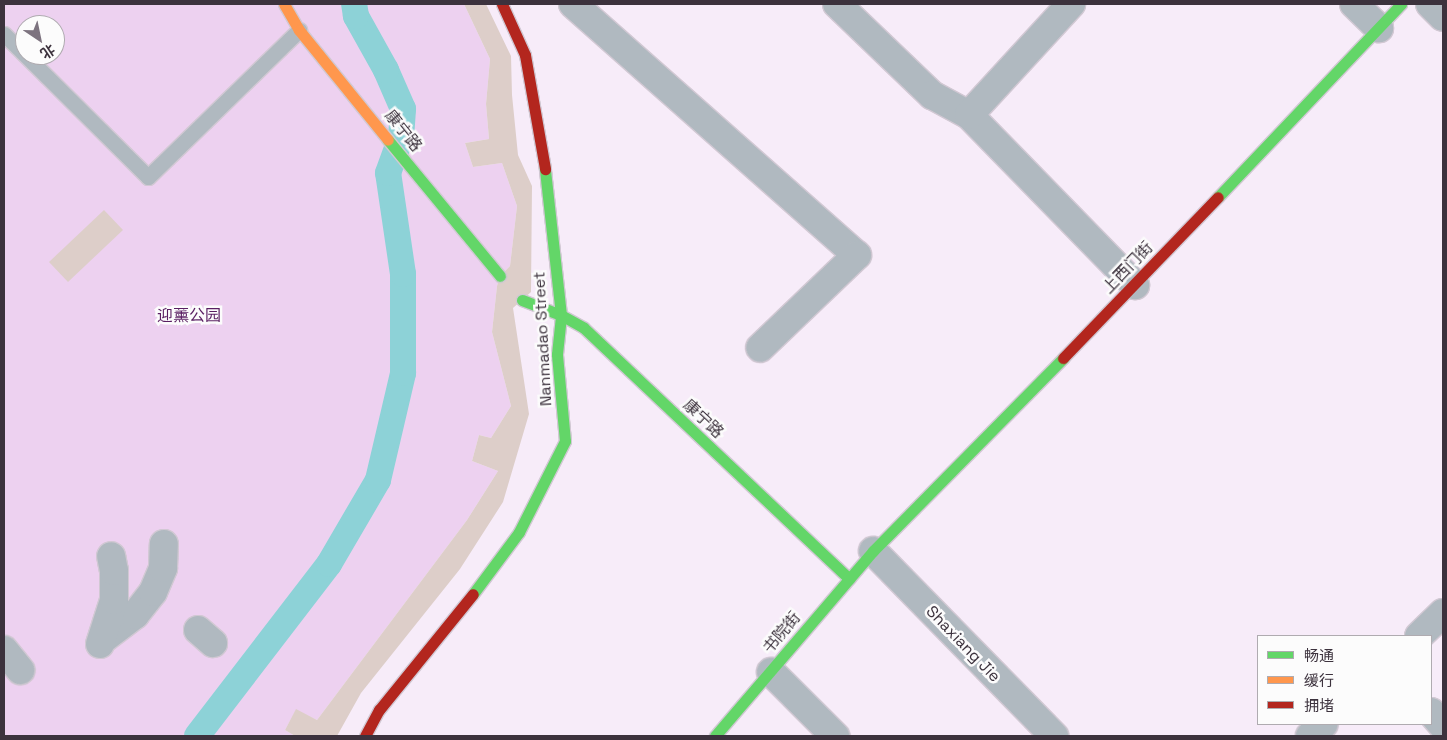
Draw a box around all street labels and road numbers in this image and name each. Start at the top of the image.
street label: 康宁路 [380,106,426,156]
street label: 上西门街 [1099,238,1157,298]
street label: Nanmadao Street [530,271,556,407]
street label: 康宁路 [679,396,727,442]
street label: Shaxiang Jie [922,602,1004,686]
street label: 书院街 [759,608,805,658]

